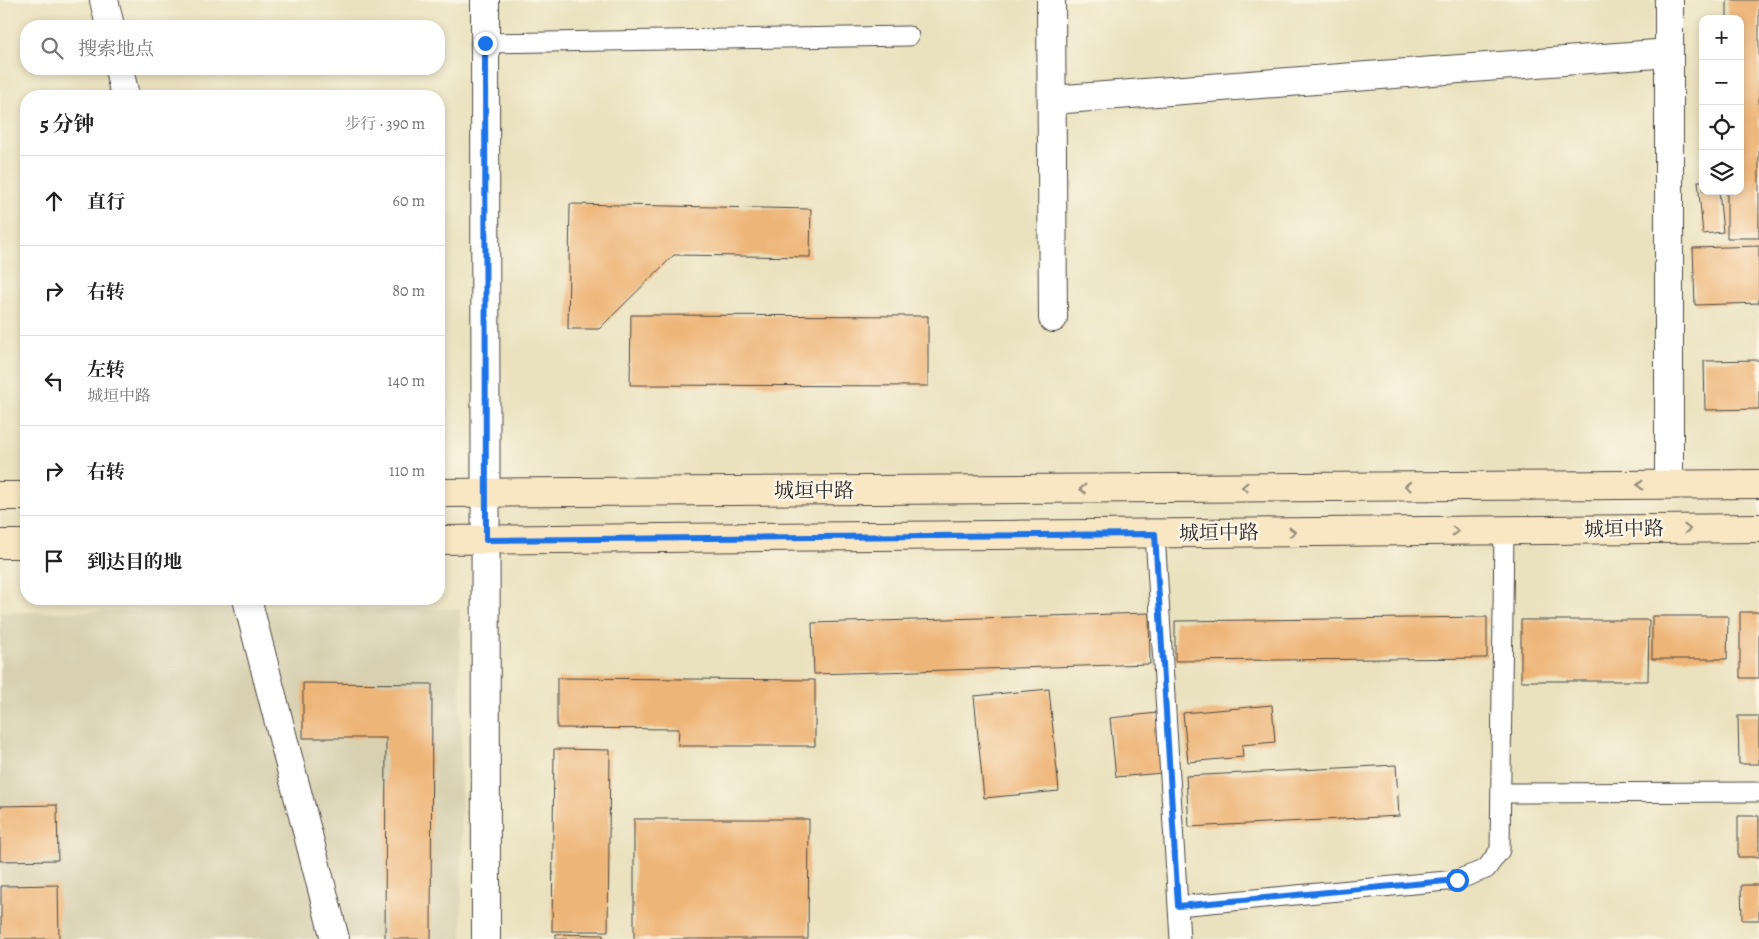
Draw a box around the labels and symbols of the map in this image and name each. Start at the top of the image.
route end [474,32,497,55]
street label: 城垣中路 [774,477,854,504]
one-way arrow [1636,480,1644,490]
one-way arrow [1404,481,1412,491]
one-way arrow [1241,482,1249,492]
one-way arrow [1079,484,1086,494]
street label: 城垣中路 [1584,515,1664,543]
street label: 城垣中路 [1179,519,1259,547]
one-way arrow [1684,523,1692,534]
one-way arrow [1452,526,1459,536]
one-way arrow [1289,527,1297,537]
route start [1446,869,1469,892]

